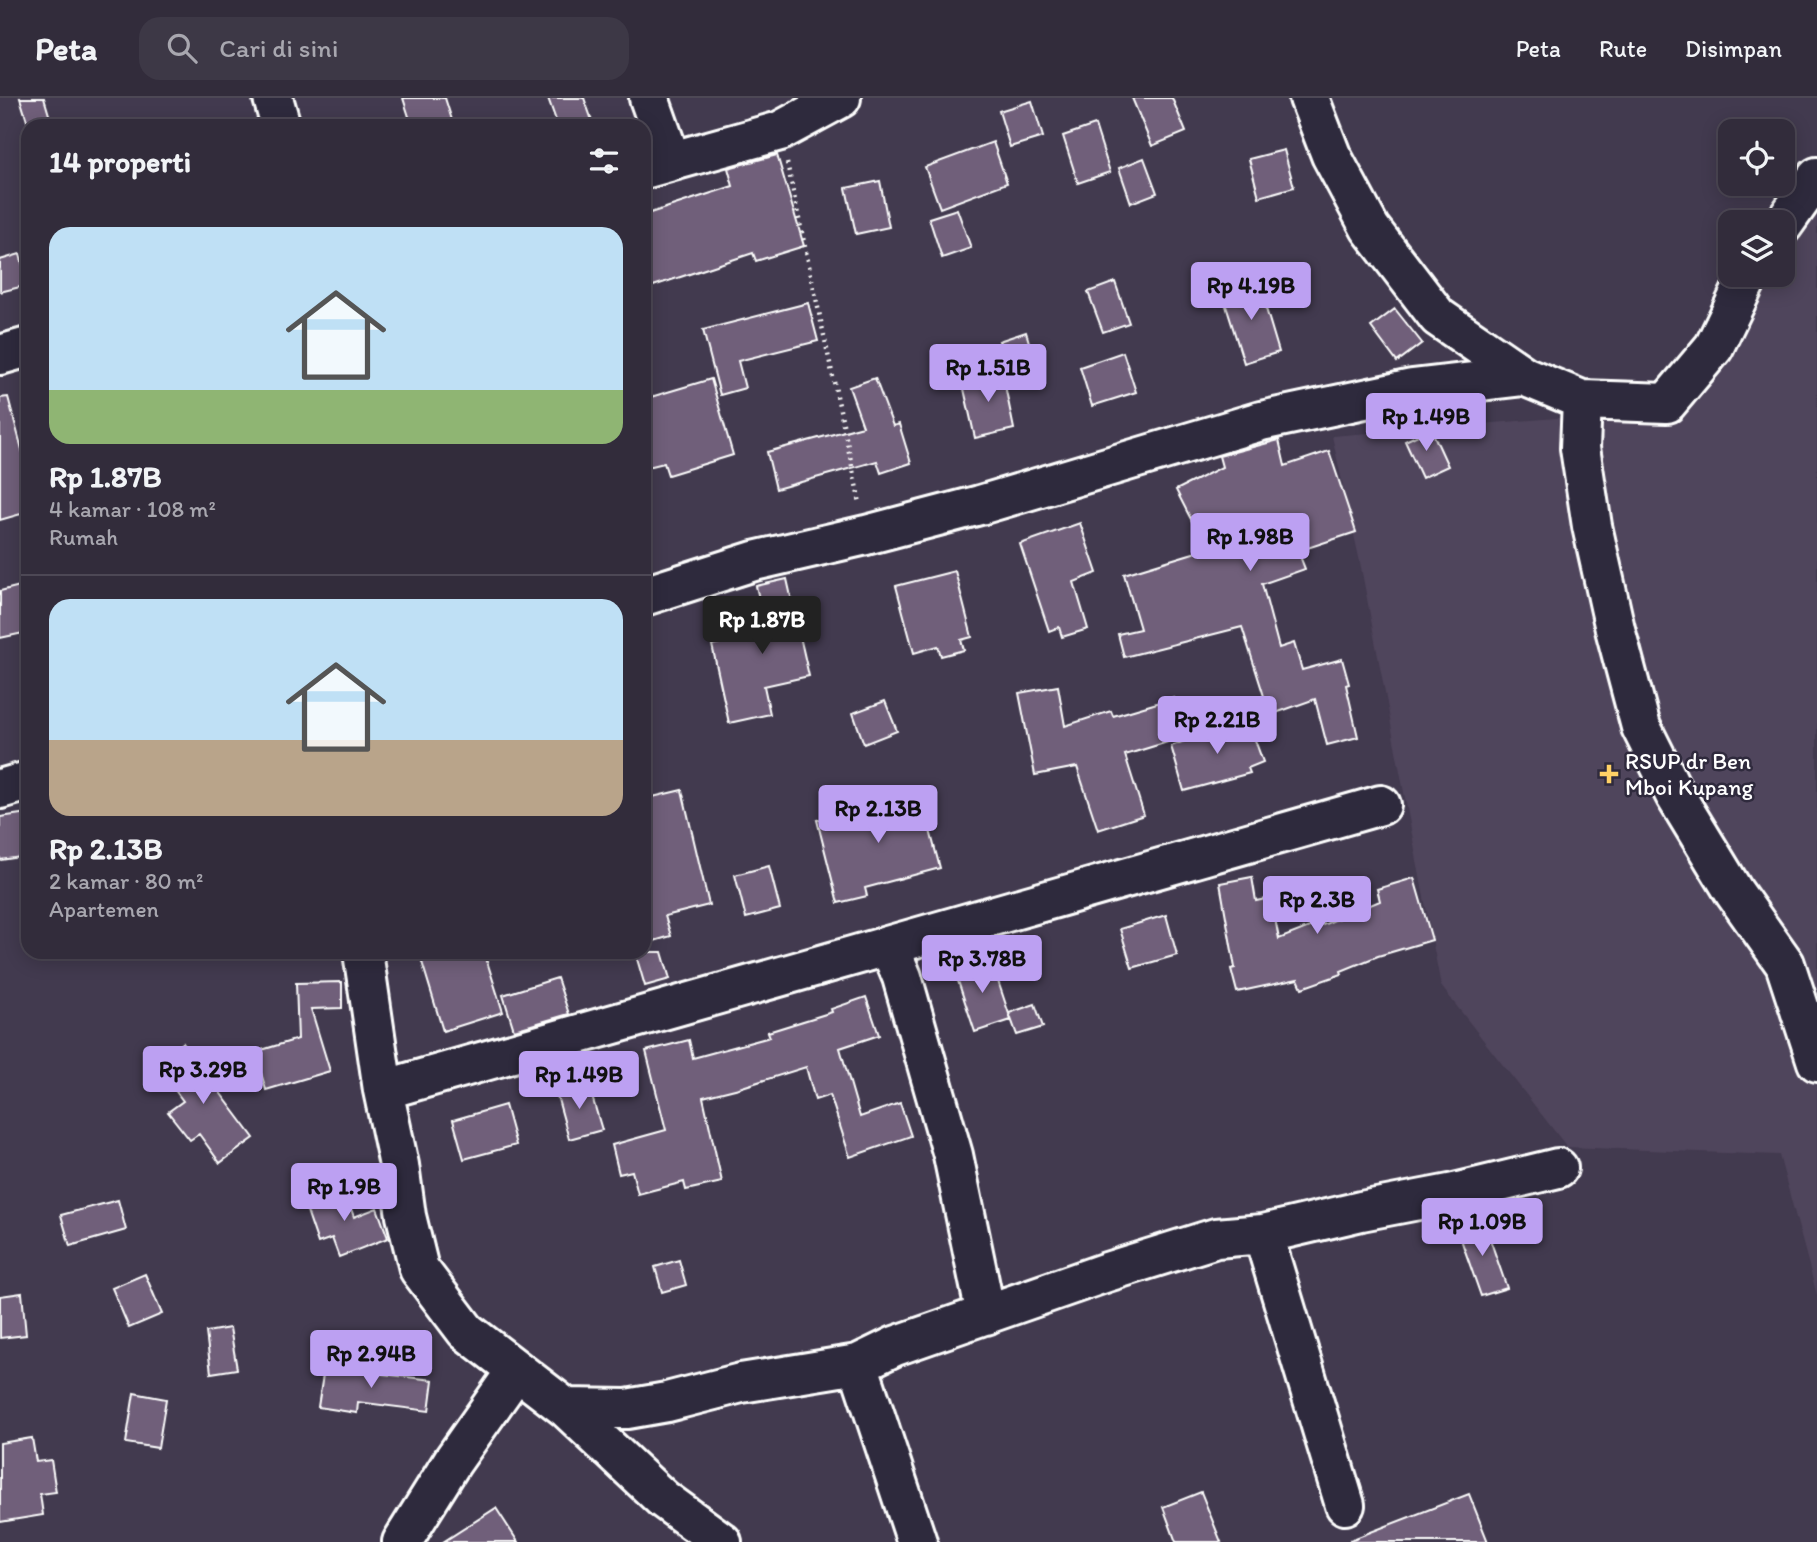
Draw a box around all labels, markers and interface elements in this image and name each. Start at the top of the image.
search box [139,17,629,80]
text: Peta [35,29,97,68]
icon: search [163,29,201,67]
text: Cari di sini [219,32,338,64]
text: Peta [1516,34,1561,63]
text: Rute [1599,34,1647,63]
text: Disimpan [1685,34,1782,63]
map controls [1718,119,1795,287]
button: locate [1718,119,1795,196]
icon: filters [585,142,623,180]
text: 14 properti [49,143,191,180]
button: layers [1718,210,1795,287]
pin: Rp 4.19B [1179,262,1323,322]
text: Rp 4.19B [1207,271,1295,299]
icon: home [273,272,399,398]
pin: Rp 1.51B [916,344,1060,404]
text: Rp 1.51B [945,353,1031,381]
pin: Rp 1.49B [1354,394,1498,453]
text: Rp 1.49B [1382,402,1470,430]
text: Rp 1.87B [49,458,162,495]
text: 4 kamar · 108 m² [49,495,216,523]
pin: Rp 1.98B [1178,514,1322,573]
text: Rp 1.98B [1206,522,1294,550]
text: Rumah [49,523,118,551]
pin: Rp 1.87B [690,596,834,656]
text: Rp 1.87B [719,605,805,633]
icon: home [273,644,399,770]
pin: Rp 2.21B [1145,696,1289,756]
text: Rp 2.21B [1174,705,1260,733]
place label: RSUP dr Ben Mboi Kupang [1625,747,1753,801]
marker: RSUP dr Ben Mboi Kupang [1599,764,1619,784]
pin: Rp 2.13B [806,786,950,845]
text: Rp 2.13B [834,794,922,822]
text: Rp 2.13B [49,830,163,867]
text: 2 kamar · 80 m² [49,867,203,895]
pin: Rp 2.3B [1252,876,1382,936]
text: Rp 2.3B [1279,885,1355,913]
text: Apartemen [49,895,159,923]
pin: Rp 3.78B [910,936,1054,995]
text: Rp 3.78B [938,944,1026,972]
pin: Rp 3.29B [131,1046,275,1106]
pin: Rp 1.49B [507,1052,651,1111]
text: Rp 3.29B [159,1055,247,1083]
text: Rp 1.49B [535,1060,623,1088]
pin: Rp 1.9B [279,1164,409,1223]
text: Rp 1.9B [307,1172,381,1200]
pin: Rp 1.09B [1410,1198,1554,1258]
text: Rp 1.09B [1438,1207,1526,1235]
pin: Rp 2.94B [299,1330,443,1390]
text: Rp 2.94B [326,1339,416,1367]

